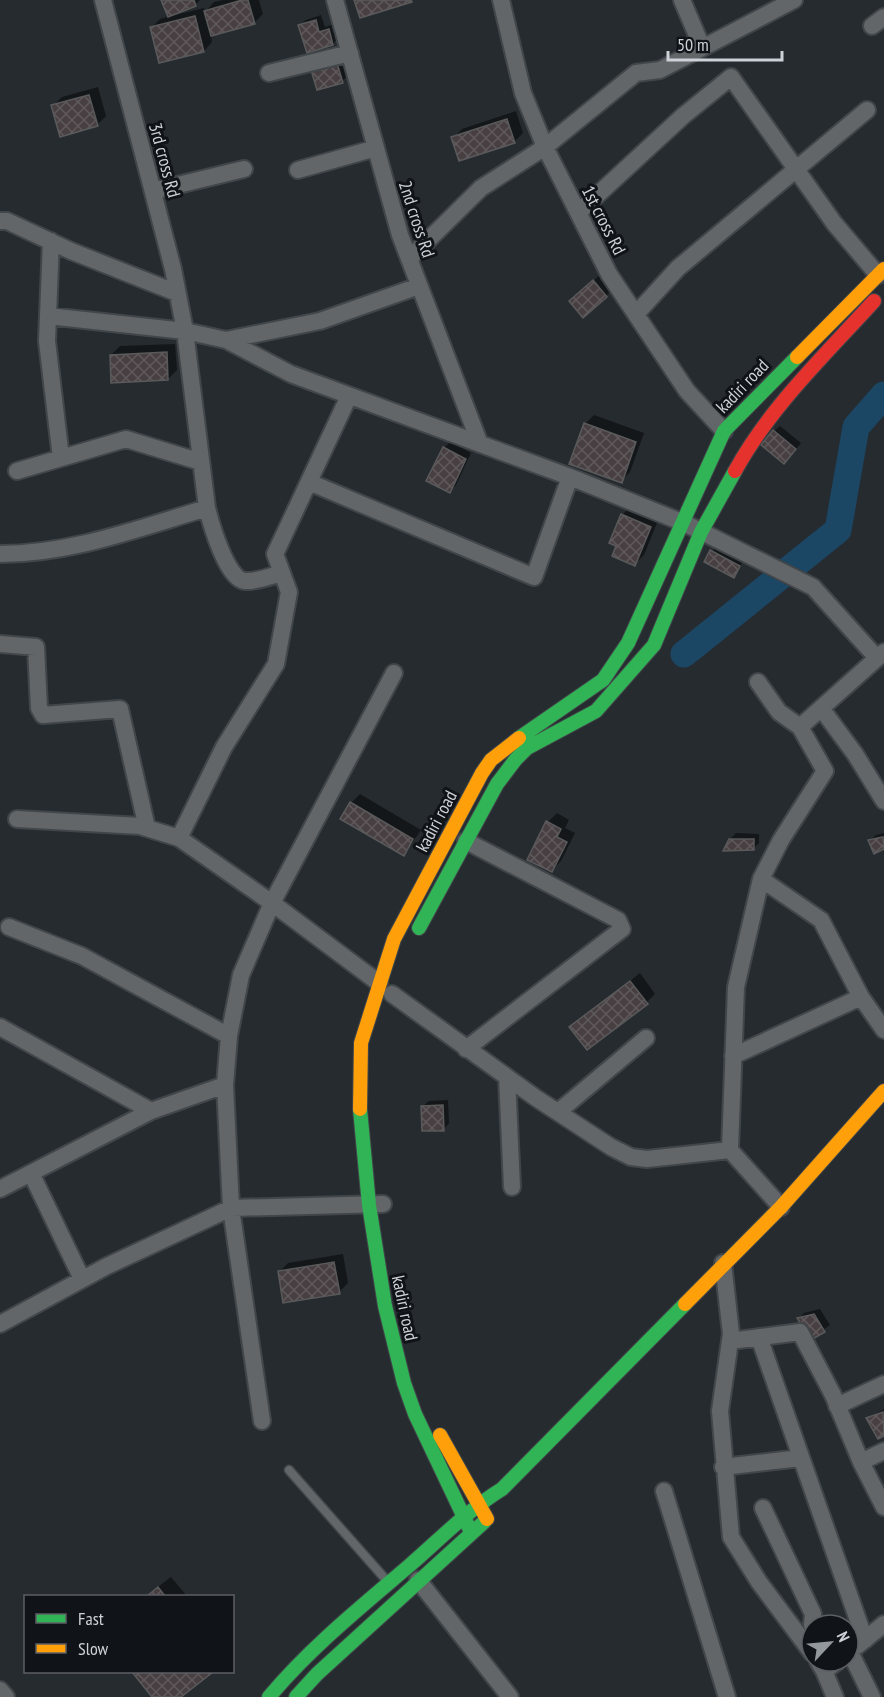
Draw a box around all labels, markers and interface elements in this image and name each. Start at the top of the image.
scale bar [668,24,782,62]
text: 50 m [677,33,709,56]
street label: 3rd cross Rd [144,120,186,200]
street label: 2nd cross Rd [394,178,440,260]
street label: 1st cross Rd [577,182,631,258]
street label: kadiri road [711,354,773,418]
street label: kadiri road [410,786,462,856]
street label: kadiri road [387,1273,423,1343]
legend [24,1595,234,1673]
text: Fast [78,1607,104,1630]
north arrow [800,1613,860,1673]
text: N [833,1628,854,1645]
text: Slow [78,1637,109,1660]

